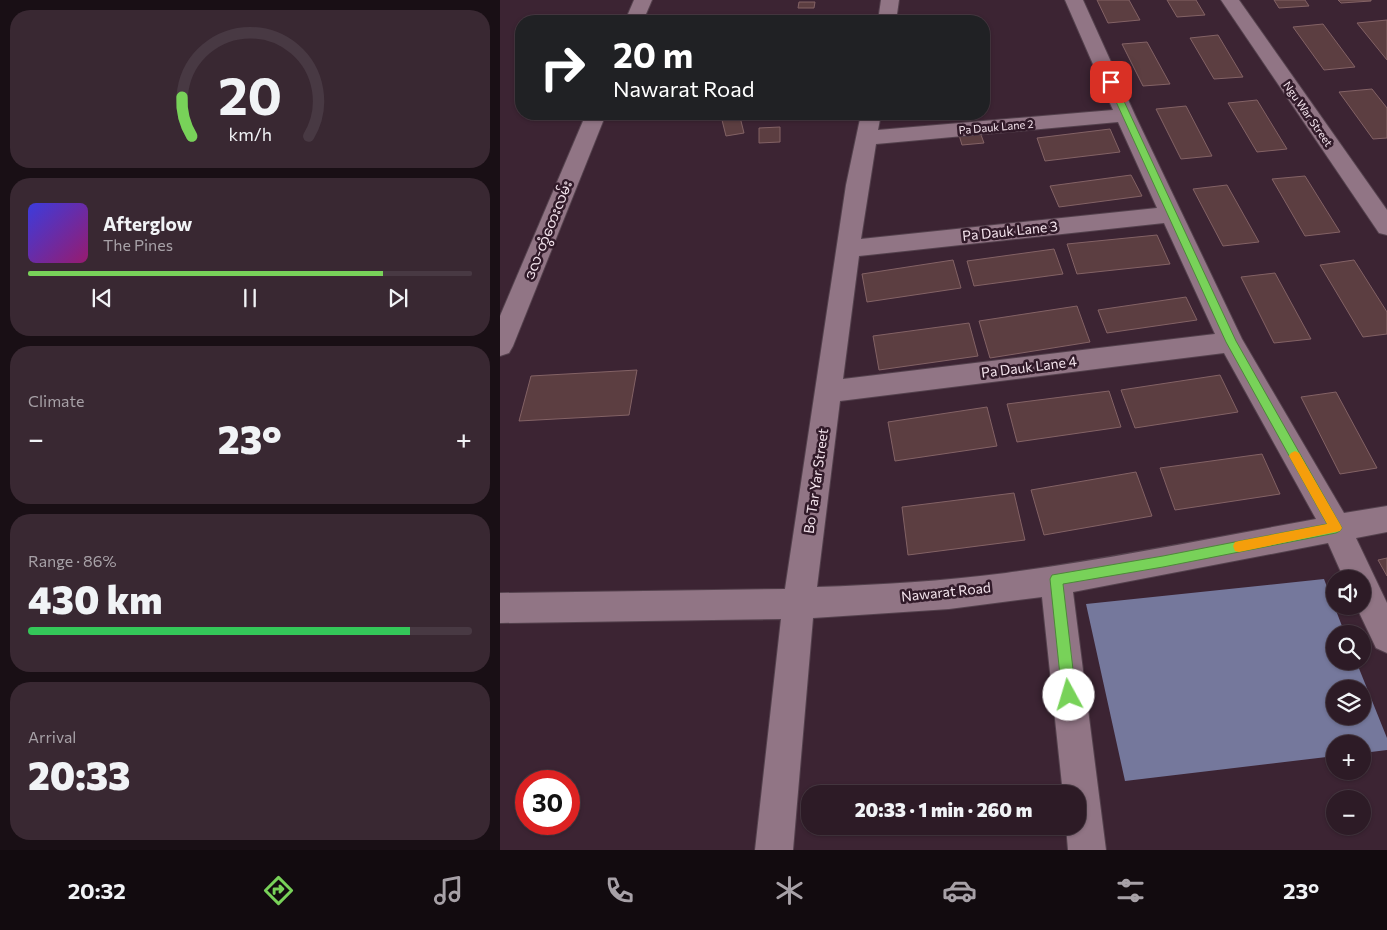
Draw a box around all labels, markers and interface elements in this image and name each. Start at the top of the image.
text: 20 m [613,32,693,75]
icon: right [530,35,595,100]
pin [1090,61,1132,103]
text: 20 [218,62,282,126]
icon: arrive [1097,68,1125,96]
text: Nawarat Road [613,75,754,102]
street label: Ngu War Street [1281,79,1336,149]
street label: Pa Dauk Lane 2 [958,117,1034,136]
text: km/h [228,123,272,145]
street label: ဒလ-တွံတေးလမ်း [519,177,578,283]
text: Afterglow [103,212,192,235]
street label: Pa Dauk Lane 3 [961,217,1059,244]
text: The Pines [103,235,173,254]
icon: previous [88,284,116,312]
icon: pause [236,284,264,312]
icon: next [384,284,412,312]
street label: Pa Dauk Lane 4 [980,352,1078,381]
text: Climate [28,391,84,410]
text: 23° [218,415,282,462]
text: − [28,421,44,455]
text: + [456,421,472,455]
street label: Bo Tar Yar Street [800,427,831,535]
text: Range · 86% [28,551,117,570]
map controls [1326,570,1371,835]
button: sound [1326,570,1371,615]
text: 430 km [28,575,162,622]
street label: Nawarat Road [900,578,992,605]
button: search [1326,625,1371,670]
position arrow [1042,668,1094,720]
button: layers [1326,680,1371,725]
text: Arrival [28,727,76,746]
button: + [1326,735,1371,780]
text: 20:33 [28,751,130,798]
speed limit sign: 30 [515,770,580,835]
button: − [1326,790,1371,835]
text: 20:33 · 1 min · 260 m [855,798,1032,821]
icon: directions [261,873,296,908]
icon: music [431,873,466,908]
icon: phone [602,873,637,908]
icon: climate [772,873,807,908]
icon: car [942,873,977,908]
icon: filters [1113,873,1148,908]
text: 20:32 [68,877,126,904]
text: 23° [1283,877,1319,904]

